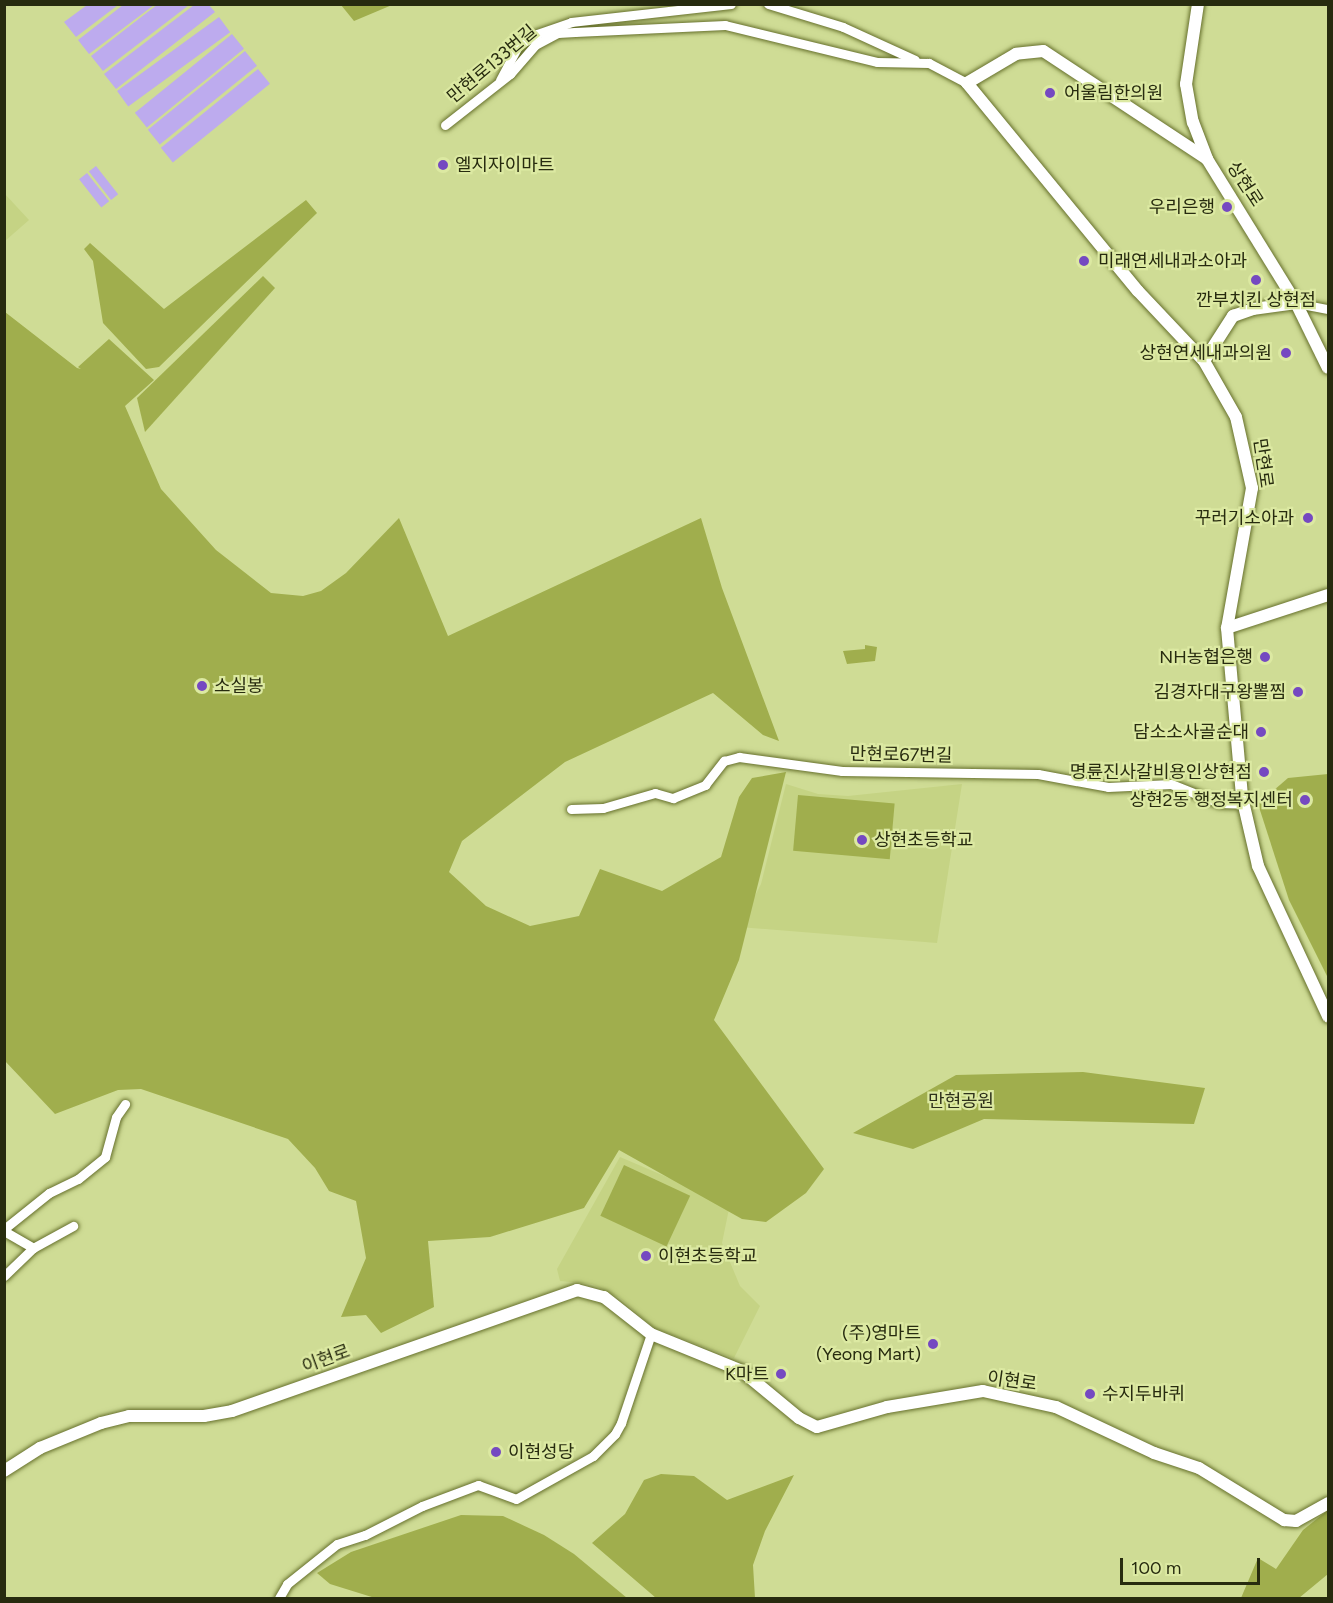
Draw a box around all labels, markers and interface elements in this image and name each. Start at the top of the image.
street label: 만현로133번길 [443,20,541,108]
place label: 어울림한의원 [1064,82,1163,104]
marker: 어울림한의원 [1041,84,1059,102]
place label: 엘지자이마트 [455,154,554,176]
street label: 상현로 [1222,157,1268,211]
marker: 엘지자이마트 [436,158,450,172]
place label: 우리은행 [1149,196,1215,218]
marker: 우리은행 [1220,200,1234,214]
place label: 미래연세내과소아과 [1098,250,1247,272]
marker: 미래연세내과소아과 [1075,252,1093,270]
marker: 깐부치킨 상현점 [1249,273,1263,287]
place label: 깐부치킨 상현점 [1196,289,1316,311]
place label: 상현연세내과의원 [1140,342,1272,364]
marker: 상현연세내과의원 [1277,344,1295,362]
street label: 만현로 [1249,437,1277,489]
place label: 꾸러기소아과 [1195,507,1294,529]
marker: 꾸러기소아과 [1299,509,1317,527]
place label: NH농협은행 [1159,646,1253,668]
marker: NH농협은행 [1258,650,1272,664]
place label: 소실봉 [214,675,264,697]
marker: 소실봉 [195,679,209,693]
place label: 김경자대구왕뽈찜 [1154,681,1286,703]
marker: 김경자대구왕뽈찜 [1291,685,1305,699]
place label: 담소소사골순대 [1133,721,1249,743]
marker: 담소소사골순대 [1254,725,1268,739]
street label: 만현로67번길 [849,743,953,767]
place label: 명륜진사갈비용인상현점 [1070,761,1252,783]
marker: 명륜진사갈비용인상현점 [1257,765,1271,779]
place label: 상현2동 행정복지센터 [1129,789,1293,811]
marker: 상현2동 행정복지센터 [1298,793,1312,807]
place label: 상현초등학교 [874,829,973,851]
marker: 상현초등학교 [855,833,869,847]
park label: 만현공원 [928,1090,994,1112]
place label: 이현초등학교 [658,1245,757,1267]
marker: 이현초등학교 [639,1249,653,1263]
place label: (주)영마트 (Yeong Mart) [816,1323,921,1366]
marker: (주)영마트 (Yeong Mart) [926,1337,940,1351]
street label: 이현로 [299,1340,353,1378]
place label: K마트 [725,1363,769,1385]
marker: K마트 [774,1367,788,1381]
street label: 이현로 [986,1367,1038,1395]
place label: 수지두바퀴 [1102,1383,1185,1405]
marker: 수지두바퀴 [1083,1387,1097,1401]
place label: 이현성당 [508,1441,574,1463]
marker: 이현성당 [489,1445,503,1459]
scale bar [1123,1546,1262,1584]
text: 100 m [1131,1557,1181,1579]

